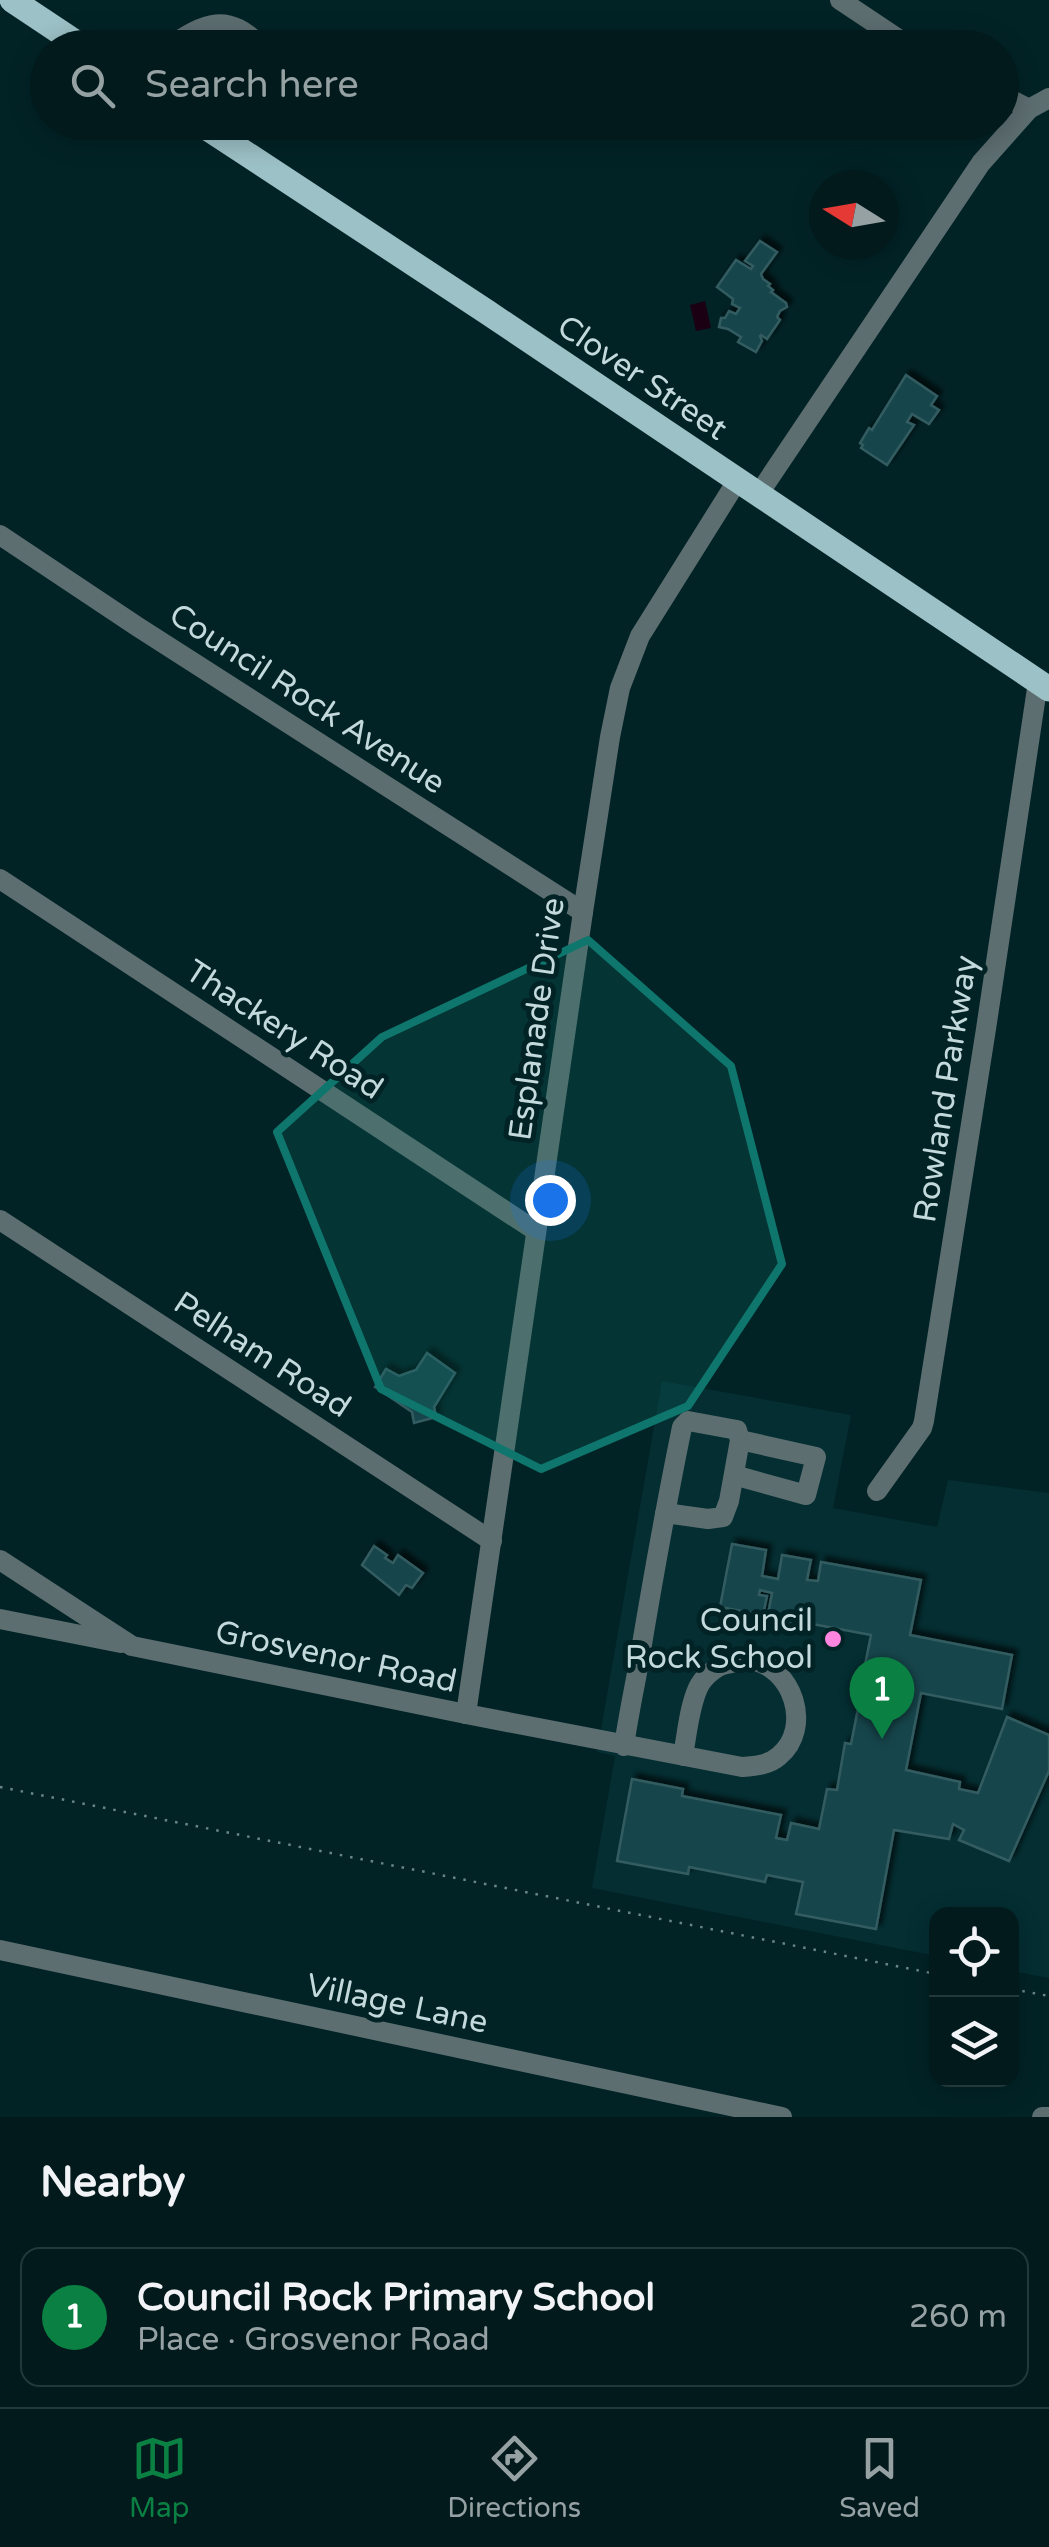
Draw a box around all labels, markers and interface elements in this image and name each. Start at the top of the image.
search box [30,30,1019,140]
icon: search [65,58,120,113]
text: Search here [145,62,359,108]
north arrow [809,170,899,260]
street label: Clover Street [550,307,734,449]
street label: Council Rock Avenue [162,596,452,802]
street label: Esplanade Drive [501,895,573,1143]
street label: Thackery Road [178,952,390,1108]
street label: Rowland Parkway [906,953,986,1225]
your location [525,1175,576,1226]
street label: Pelham Road [167,1284,357,1426]
place label: Council Rock School [625,1602,813,1677]
street label: Grosvenor Road [212,1613,460,1701]
marker: Council Rock School [822,1628,844,1650]
pin: 1 [850,1656,914,1739]
map controls [929,1907,1019,2087]
button: locate [929,1907,1019,1997]
street label: Village Lane [303,1966,491,2042]
button: layers [929,1997,1019,2087]
text: Nearby [40,2157,185,2208]
text: Council Rock Primary School [137,2275,655,2321]
text: 1 [64,2298,85,2336]
text: 260 m [909,2298,1007,2336]
text: Place · Grosvenor Road [137,2321,490,2359]
tab: Map [129,2431,189,2525]
tab: Directions [447,2431,581,2525]
tab: Saved [839,2431,920,2525]

